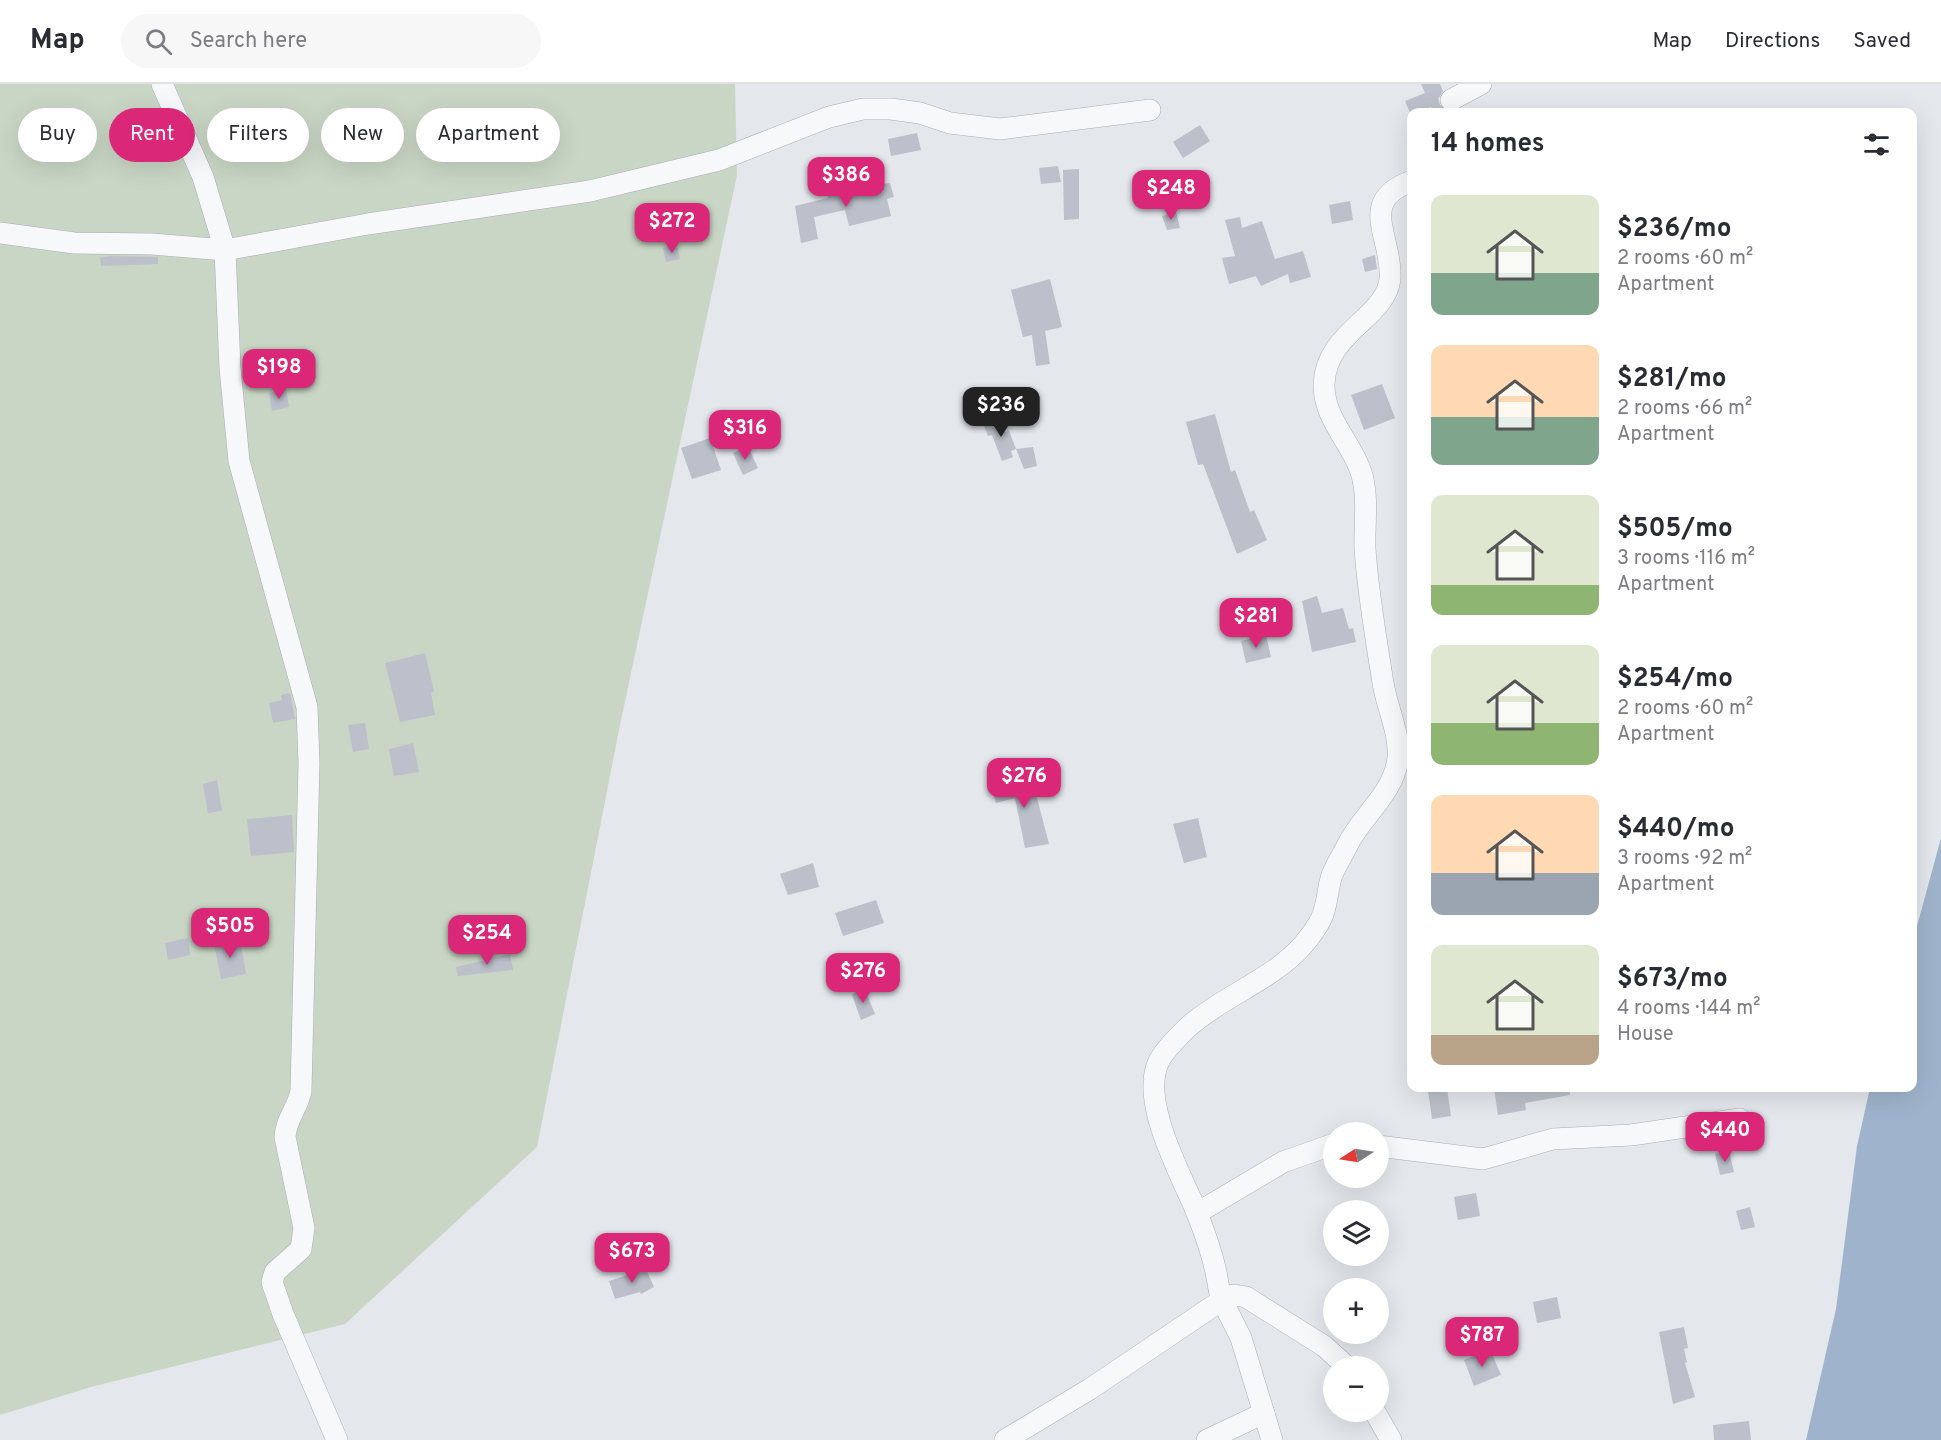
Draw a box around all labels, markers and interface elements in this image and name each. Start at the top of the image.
search box [121,14,541,68]
text: Map [30,23,85,59]
icon: search [142,25,175,58]
text: Search here [190,28,307,55]
text: Map [1652,28,1692,55]
text: Directions [1725,28,1820,55]
text: Saved [1853,28,1911,55]
chip: Buy [18,108,97,162]
chip: Rent [109,108,195,162]
chip: Filters [207,108,309,162]
chip: New [321,108,404,162]
chip: Apartment [416,108,560,162]
text: 14 homes [1431,128,1545,161]
icon: filters [1860,128,1893,161]
pin: $386 [810,157,882,208]
text: $386 [822,163,870,189]
pin: $248 [1135,170,1207,221]
text: $248 [1146,176,1196,202]
pin: $272 [636,203,708,254]
text: $272 [649,209,695,235]
text: $236/mo [1617,213,1731,246]
icon: home [1479,219,1551,291]
text: 2 rooms · 60 m² [1617,246,1753,272]
text: Apartment [1617,272,1715,298]
pin: $198 [243,349,315,400]
text: $198 [257,355,301,381]
text: $281/mo [1617,363,1727,396]
icon: home [1479,369,1551,441]
pin: $236 [965,387,1037,438]
text: $236 [977,393,1025,419]
text: 2 rooms · 66 m² [1617,396,1752,422]
pin: $316 [709,410,781,461]
text: $316 [723,416,767,442]
text: Apartment [1617,422,1715,448]
text: $505/mo [1617,513,1733,546]
icon: home [1479,519,1551,591]
text: 3 rooms · 116 m² [1617,546,1755,572]
text: Apartment [1617,572,1715,598]
pin: $281 [1220,598,1292,649]
text: $281 [1234,604,1278,630]
text: $254/mo [1617,663,1733,696]
icon: home [1479,669,1551,741]
text: 2 rooms · 60 m² [1617,696,1753,722]
text: Apartment [1617,722,1715,748]
pin: $276 [988,758,1060,809]
text: $276 [1001,764,1047,790]
text: $440/mo [1617,813,1734,846]
icon: home [1479,819,1551,891]
text: 3 rooms · 92 m² [1617,846,1752,872]
text: Apartment [1617,872,1715,898]
pin: $505 [194,908,266,959]
text: $505 [205,914,255,940]
pin: $254 [451,915,523,966]
text: $254 [462,921,512,947]
pin: $276 [827,953,899,1004]
text: $276 [840,959,886,985]
text: $673/mo [1617,963,1728,996]
icon: home [1479,969,1551,1041]
text: 4 rooms · 144 m² [1617,996,1760,1022]
text: House [1617,1022,1673,1048]
pin: $440 [1689,1112,1761,1163]
text: $440 [1700,1118,1750,1144]
north arrow [1323,1122,1389,1188]
map controls [1323,1122,1389,1422]
button: layers [1323,1200,1389,1266]
pin: $673 [596,1233,668,1284]
text: $673 [609,1239,655,1265]
button: + [1323,1278,1389,1344]
pin: $787 [1446,1317,1518,1368]
text: $787 [1459,1323,1505,1349]
button: − [1323,1356,1389,1422]

